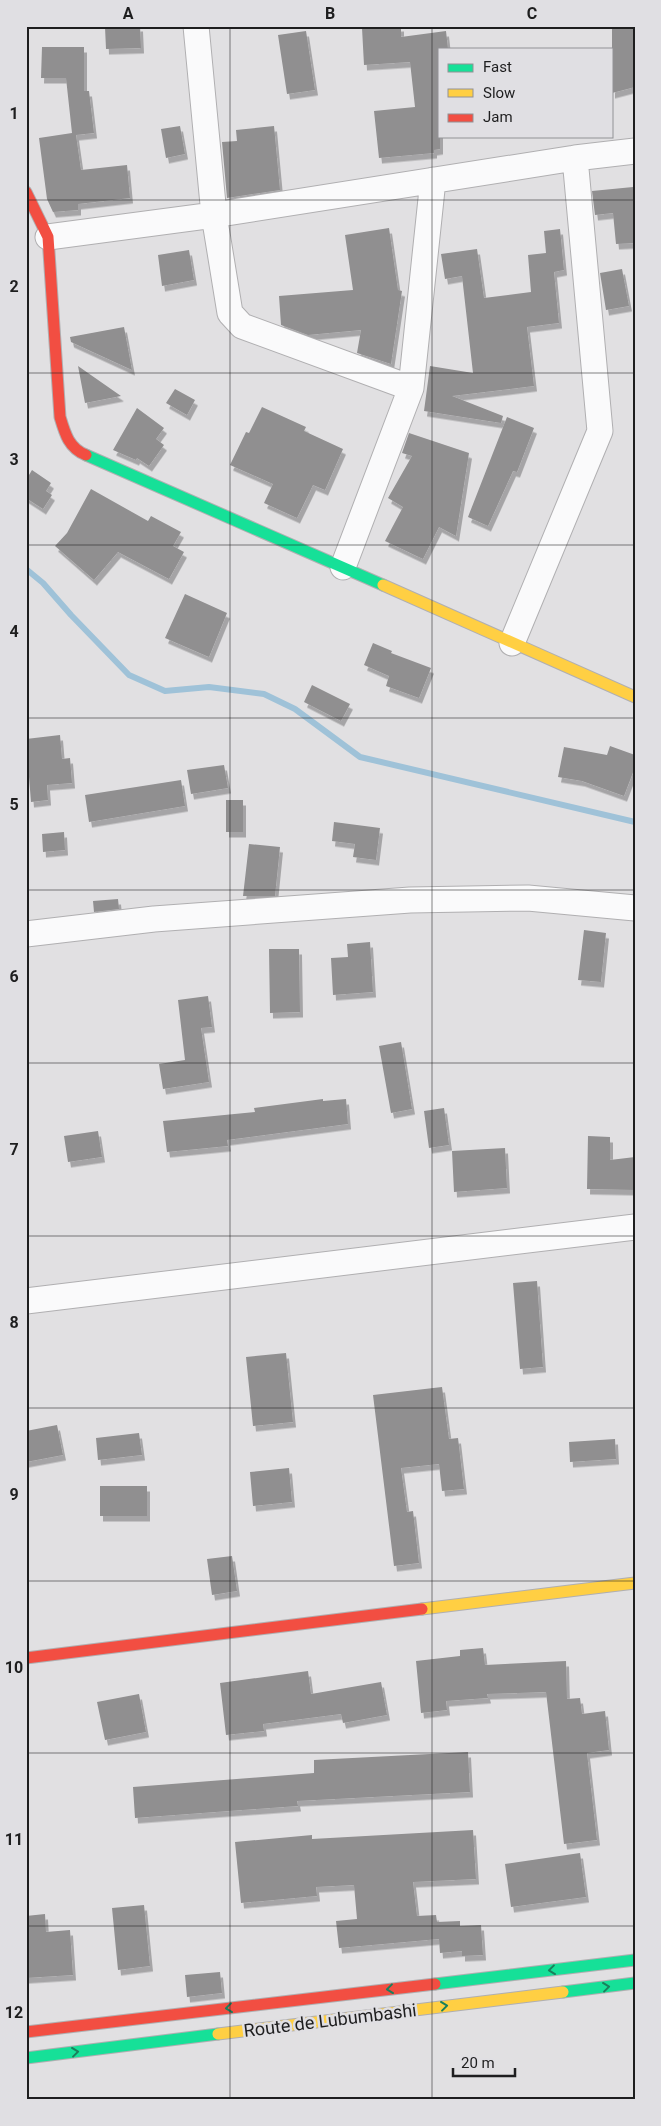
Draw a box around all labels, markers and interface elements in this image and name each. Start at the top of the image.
text: A [123,4,134,23]
text: B [325,4,335,23]
text: C [527,4,537,23]
legend [438,48,614,138]
text: Fast [483,58,512,76]
text: Slow [483,84,515,102]
text: 1 [9,104,19,123]
text: Jam [483,108,513,126]
text: 2 [9,277,19,296]
text: 3 [9,450,19,469]
text: 4 [9,622,19,641]
text: 5 [9,795,19,814]
text: 6 [9,967,19,986]
text: 7 [9,1140,19,1159]
text: 8 [9,1313,19,1332]
text: 9 [9,1485,19,1504]
text: 10 [5,1658,23,1677]
text: 11 [5,1830,23,1849]
one-way arrow [547,1964,555,1975]
one-way arrow [602,1982,610,1993]
one-way arrow [386,1983,394,1994]
street label: Route de Lubumbashi [242,1999,418,2041]
one-way arrow [441,2001,449,2012]
one-way arrow [225,2002,233,2013]
text: 12 [5,2003,23,2022]
scale bar [453,2046,516,2078]
one-way arrow [70,2047,79,2057]
text: 20 m [461,2054,495,2072]

